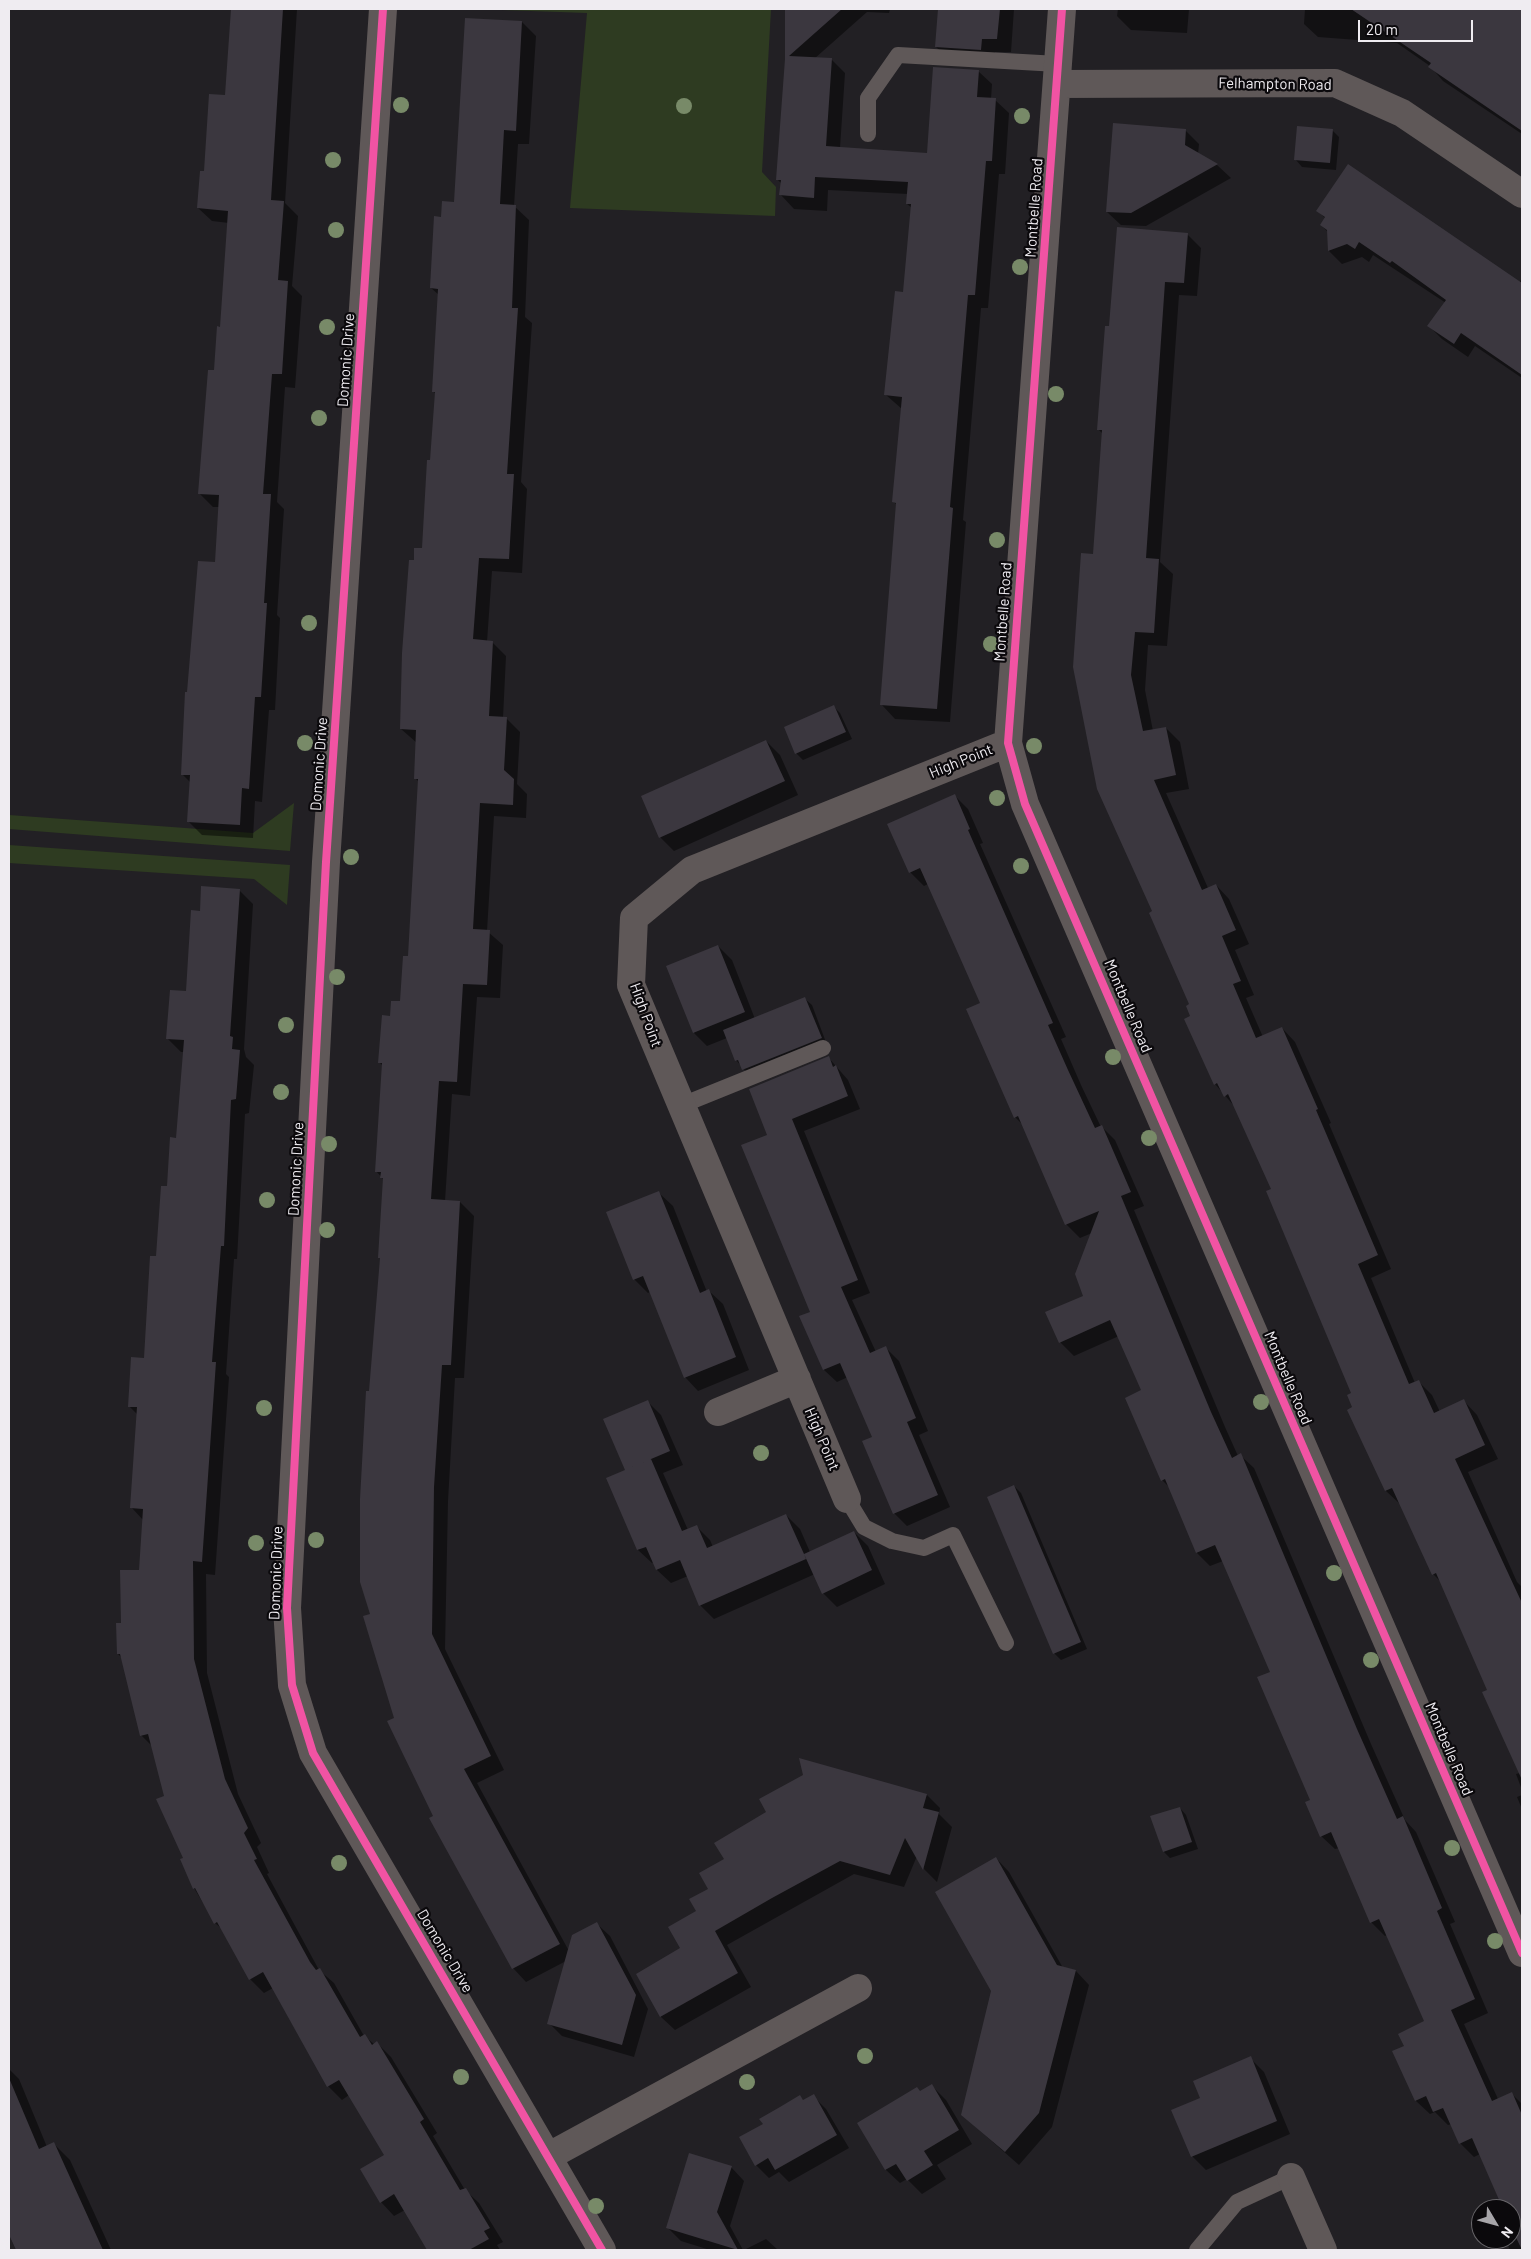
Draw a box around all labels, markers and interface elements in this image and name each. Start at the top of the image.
scale bar [1361,10,1476,42]
text: 20 m [1366,20,1398,38]
street label: Felhampton Road [1218,74,1332,94]
street label: Montbelle Road [1022,158,1046,258]
street label: Domonic Drive [334,312,358,408]
street label: Montbelle Road [991,562,1015,662]
street label: Domonic Drive [307,716,331,812]
street label: High Point [927,740,995,782]
street label: Montbelle Road [1100,957,1156,1055]
street label: High Point [626,980,666,1050]
street label: Domonic Drive [285,1122,307,1216]
street label: Montbelle Road [1260,1329,1316,1427]
street label: High Point [801,1405,843,1473]
street label: Domonic Drive [265,1526,287,1620]
street label: Montbelle Road [1421,1700,1477,1798]
street label: Domonic Drive [413,1906,477,1996]
north arrow [1471,2199,1521,2249]
text: N [1498,2224,1517,2242]

